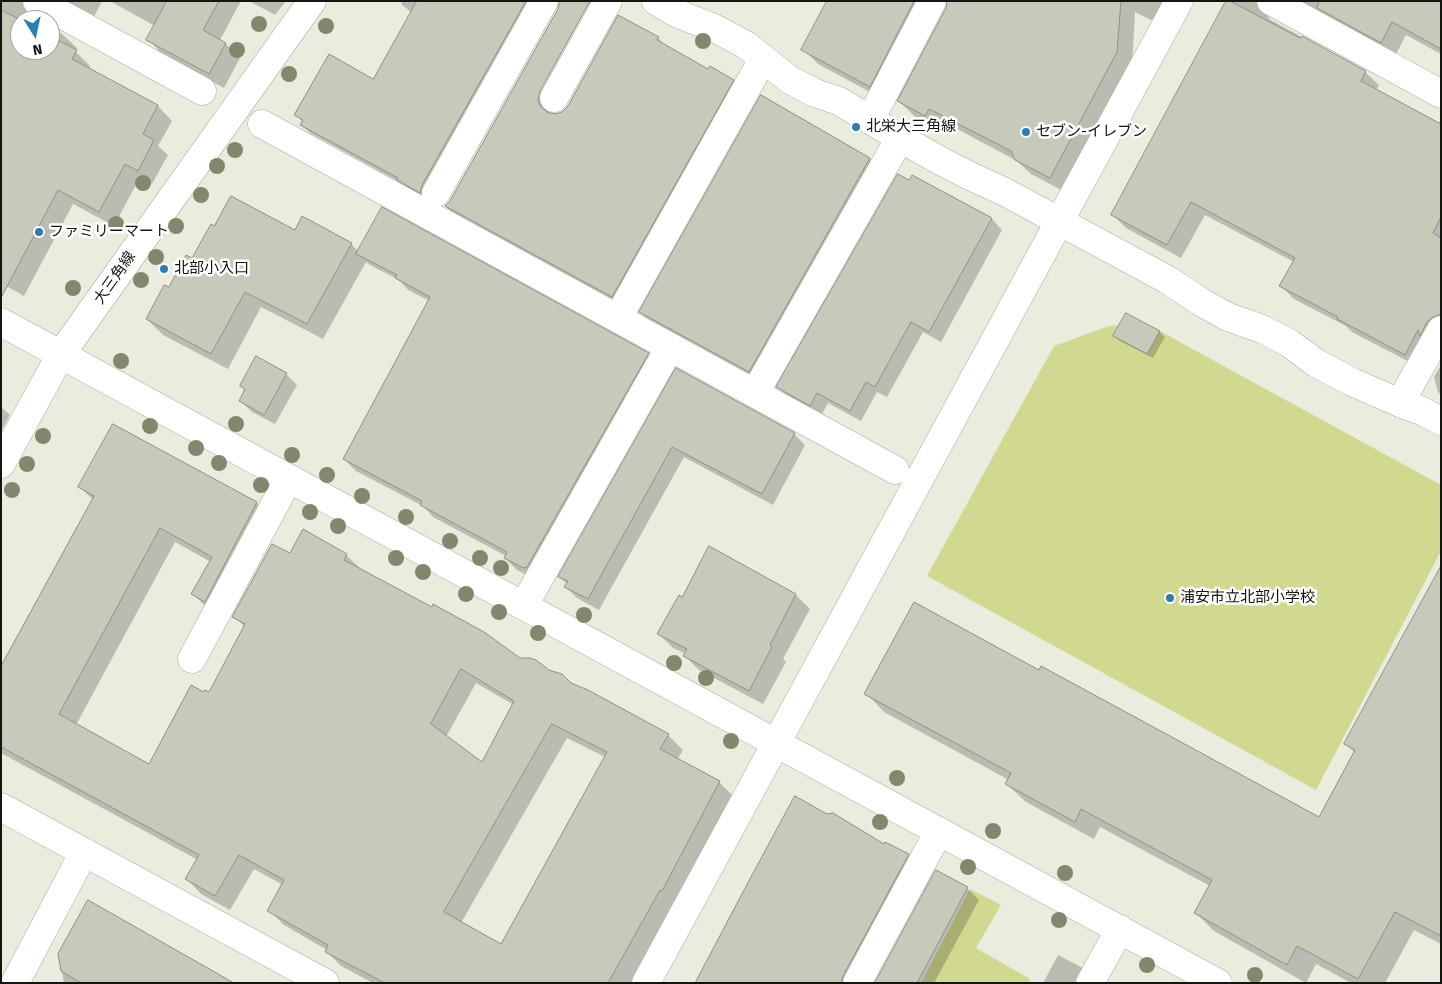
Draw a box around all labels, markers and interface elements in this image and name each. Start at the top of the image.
north arrow [10,10,60,60]
text: N [31,40,44,58]
place label: 北栄大三角線 [866,118,956,136]
marker: 北栄大三角線 [850,121,862,133]
place label: セブン-イレブン [1036,123,1147,141]
marker: セブン-イレブン [1020,126,1032,138]
place label: ファミリーマート [49,223,169,241]
marker: ファミリーマート [33,226,45,238]
street label: 大三角線 [90,248,140,308]
place label: 北部小入口 [174,260,249,278]
marker: 北部小入口 [158,263,170,275]
place label: 浦安市立北部小学校 [1180,589,1315,607]
marker: 浦安市立北部小学校 [1164,592,1176,604]

